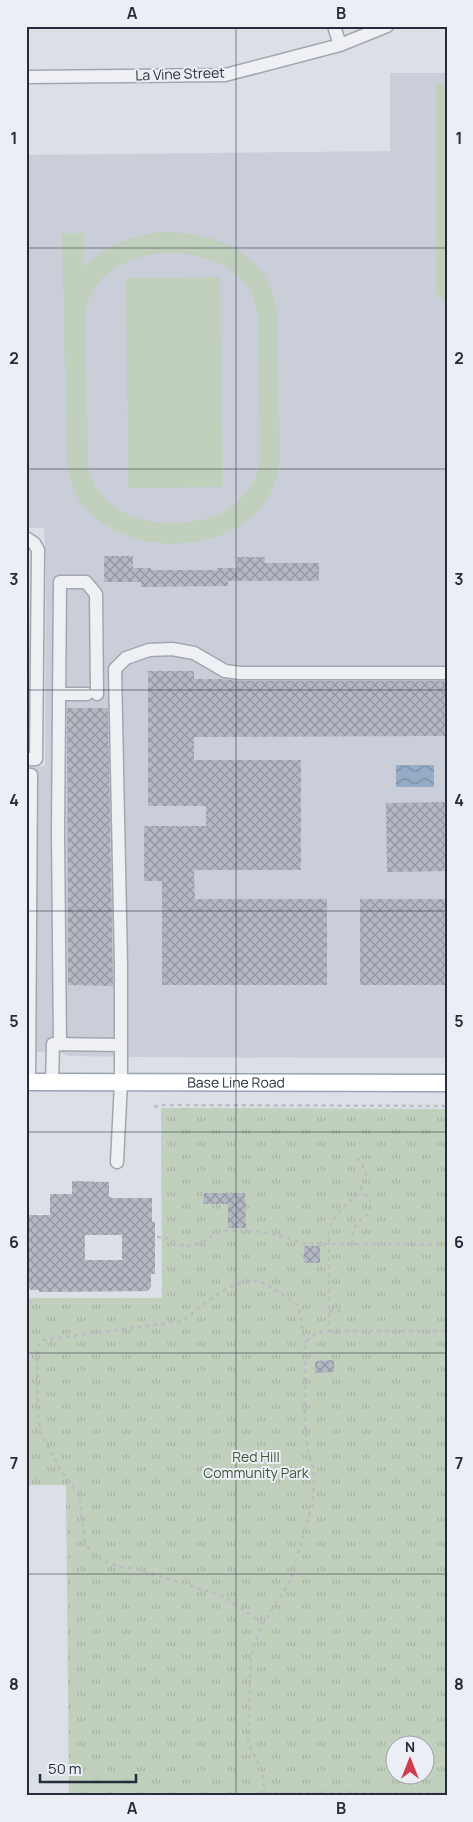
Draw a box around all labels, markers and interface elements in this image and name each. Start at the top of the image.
text: A [127,2,138,24]
text: B [336,2,346,24]
street label: La Vine Street [135,62,225,85]
text: 1 [10,127,18,149]
text: 1 [455,127,463,149]
text: 2 [9,347,19,369]
text: 2 [454,347,464,369]
text: 3 [9,568,19,590]
text: 3 [454,568,464,590]
text: 4 [9,789,19,811]
text: 4 [454,789,464,811]
text: 5 [9,1010,19,1032]
text: 5 [454,1010,464,1032]
street label: Base Line Road [187,1072,285,1092]
text: 6 [9,1231,19,1253]
text: 6 [454,1231,464,1253]
park label: Red Hill Community Park [203,1447,310,1482]
text: 7 [10,1452,18,1474]
text: 7 [455,1452,463,1474]
text: 8 [9,1673,19,1695]
text: 8 [454,1673,464,1695]
north arrow [386,1734,436,1784]
text: N [405,1737,415,1756]
scale bar [40,1752,136,1784]
text: 50 m [48,1758,82,1779]
text: A [127,1797,138,1819]
text: B [336,1797,346,1819]

